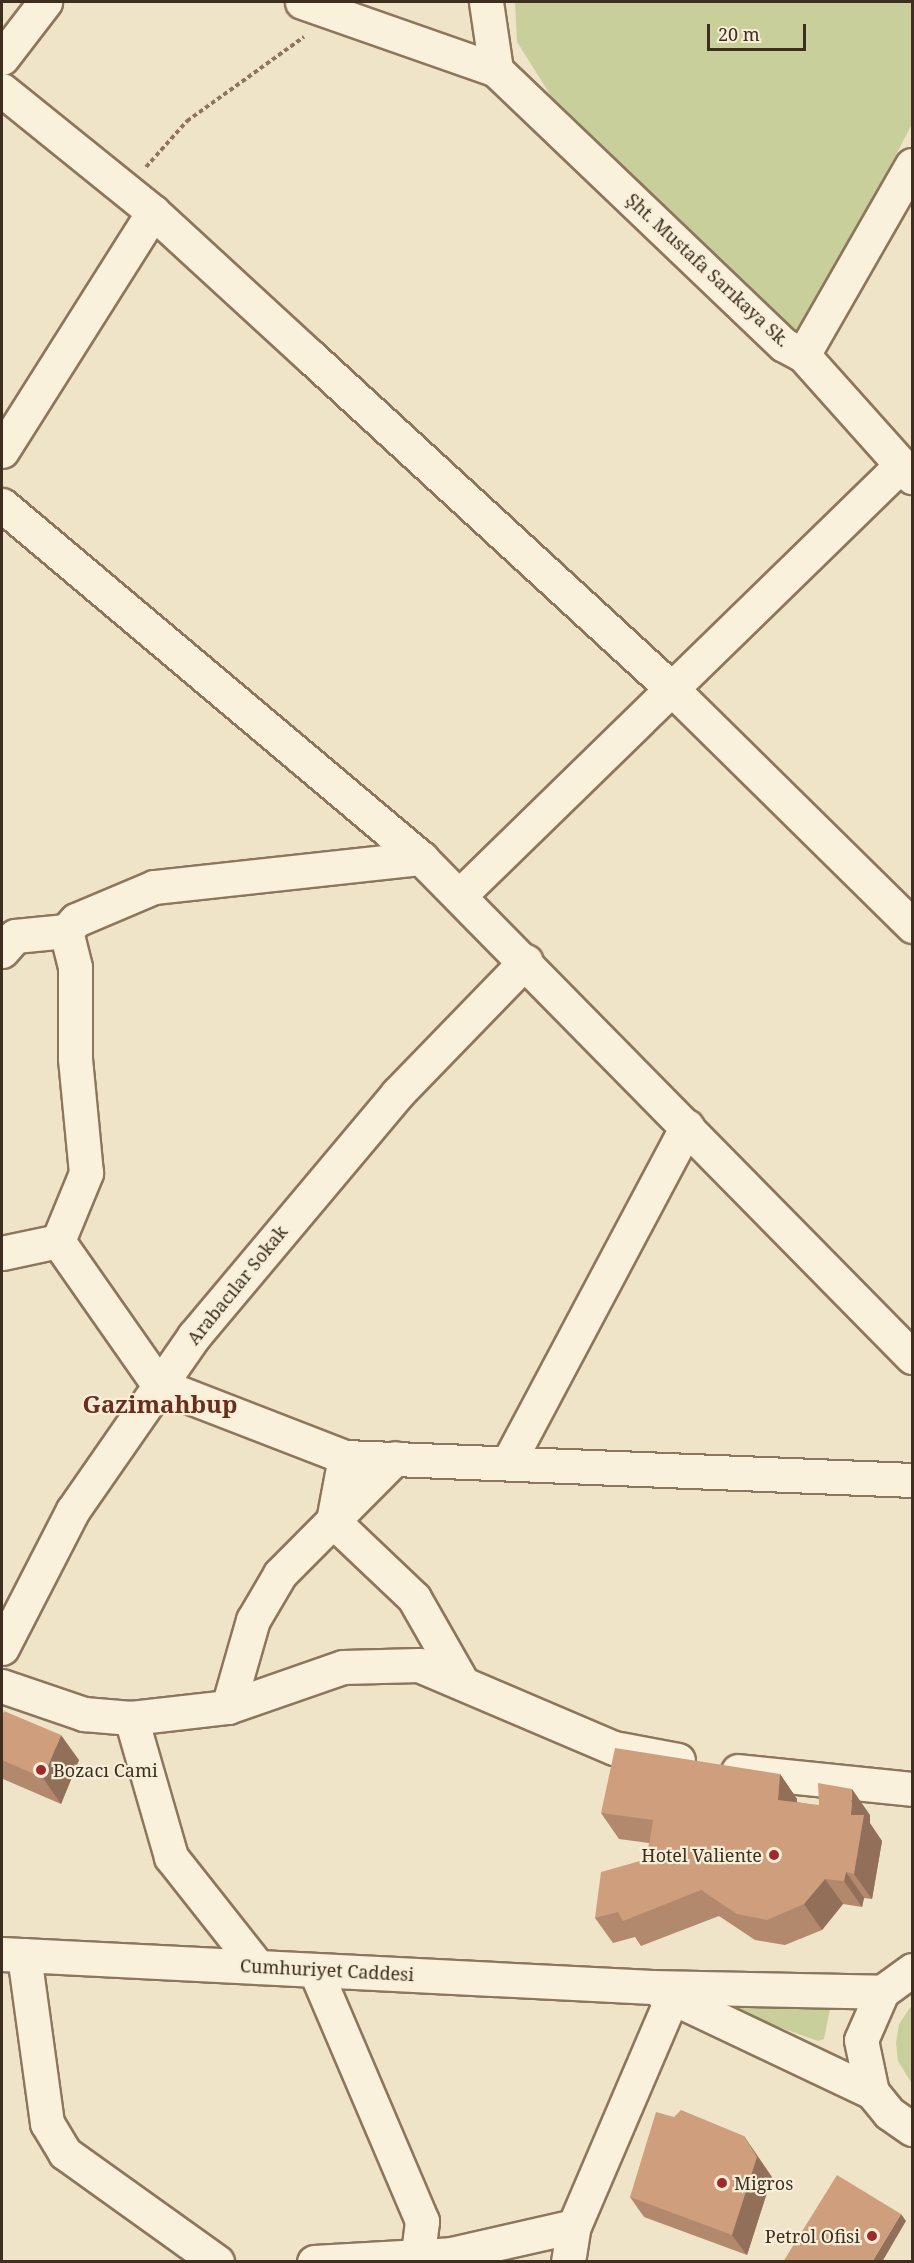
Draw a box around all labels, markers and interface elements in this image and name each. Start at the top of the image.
scale bar [710,12,809,50]
text: 20 m [718,22,760,46]
street label: Şht. Mustafa Sarıkaya Sk. [622,189,794,351]
street label: Arabacılar Sokak [182,1221,292,1349]
district label: Gazimahbup [82,1390,238,1418]
place label: Bozacı Cami [53,1759,158,1781]
marker: Bozacı Cami [34,1763,48,1777]
place label: Hotel Valiente [641,1844,762,1866]
marker: Hotel Valiente [767,1848,781,1862]
street label: Cumhuriyet Caddesi [239,1955,415,1985]
place label: Migros [734,2172,793,2194]
marker: Migros [715,2176,729,2190]
place label: Petrol Ofisi [765,2225,860,2247]
marker: Petrol Ofisi [865,2229,879,2243]

